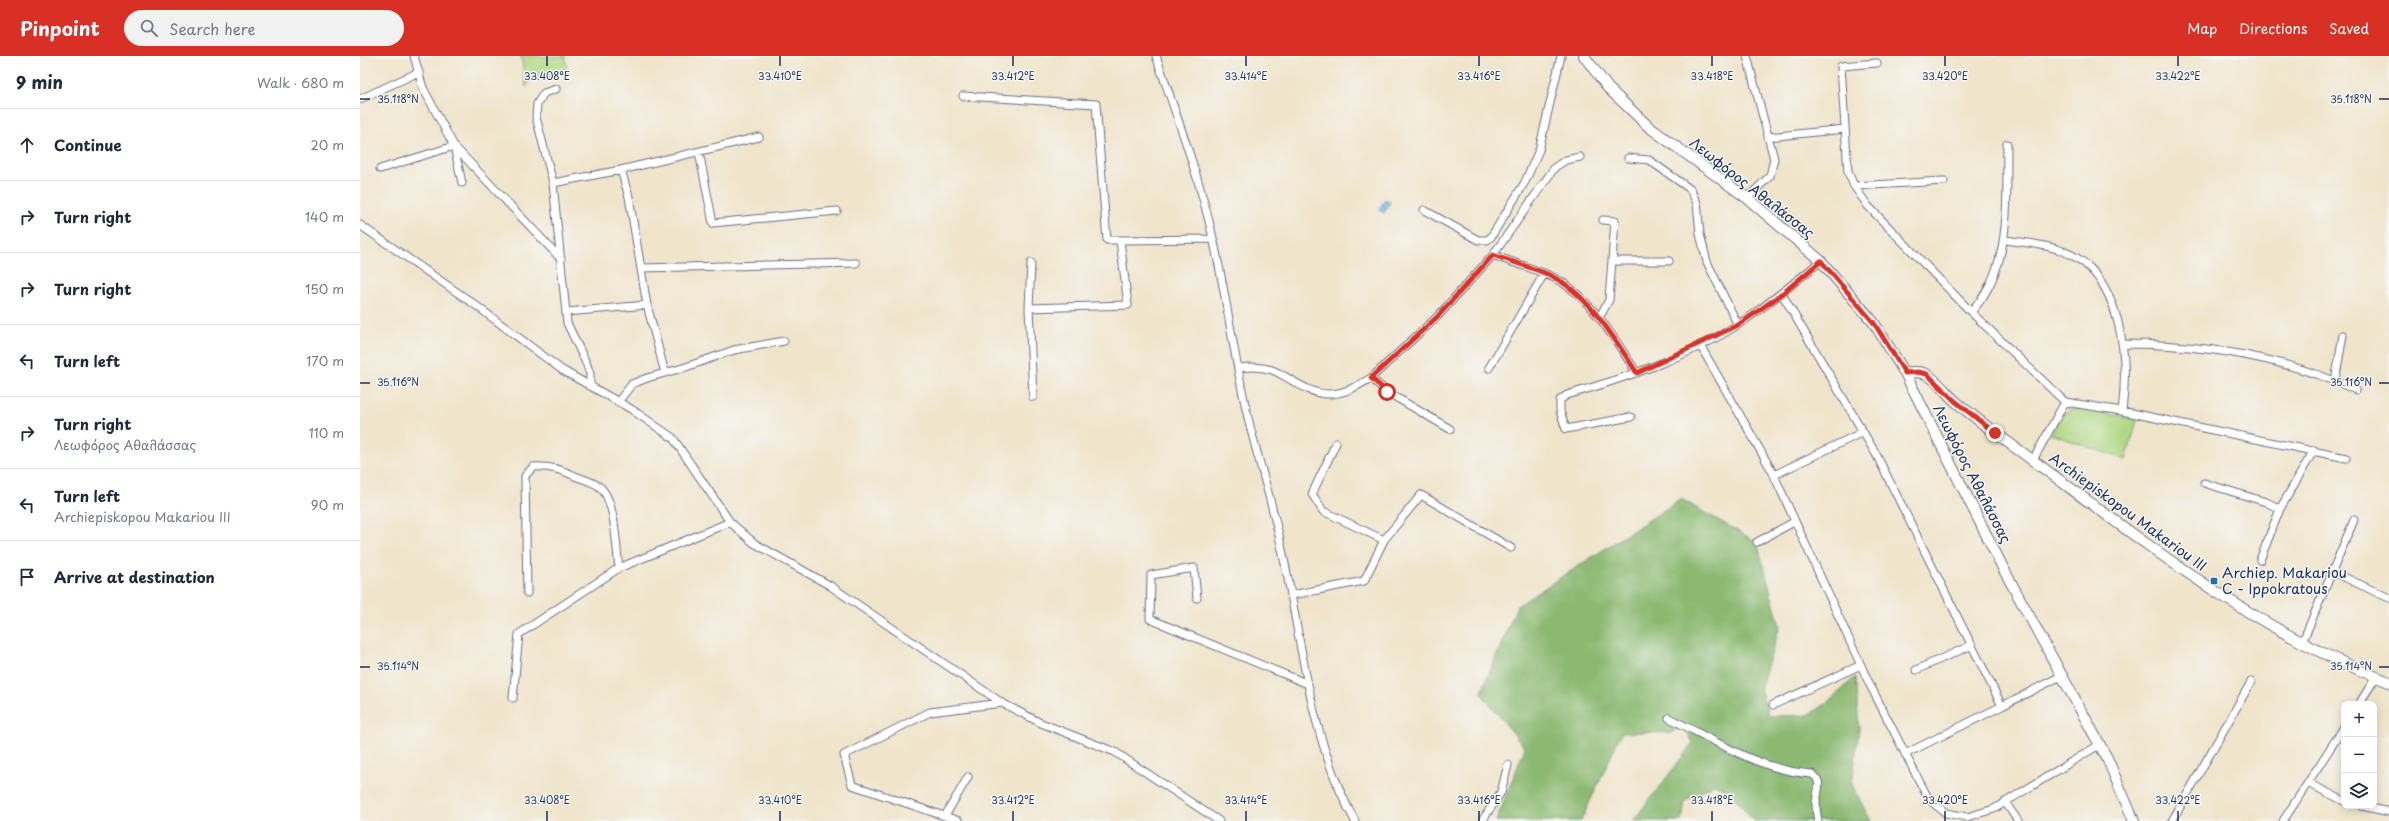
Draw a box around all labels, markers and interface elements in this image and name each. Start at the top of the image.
search box [124,10,404,46]
text: Pinpoint [20,14,100,42]
icon: search [138,17,160,39]
text: Search here [170,17,255,40]
text: Map [2187,18,2217,39]
text: Directions [2239,18,2307,39]
text: Saved [2329,18,2369,39]
text: 33.408°E [524,68,570,83]
text: 33.410°E [758,68,802,83]
text: 33.412°E [991,68,1035,83]
text: 33.414°E [1224,68,1268,83]
text: 33.416°E [1457,68,1501,83]
text: 33.418°E [1691,68,1733,83]
text: 33.420°E [1922,68,1968,83]
text: 33.422°E [2155,68,2201,83]
text: 9 min [16,69,63,95]
text: Walk · 680 m [257,73,344,92]
text: 35.118°N [377,91,419,106]
text: 35.118°N [2330,91,2372,106]
street label: Λεωφόρος Αθαλάσσας [1686,132,1819,243]
text: Continue [54,133,122,156]
icon: ahead [16,134,38,156]
text: 20 m [310,135,344,154]
text: Turn right [54,205,131,228]
icon: right [16,206,38,228]
text: 140 m [305,207,344,226]
text: Turn right [54,277,131,300]
icon: right [16,278,38,300]
text: 150 m [305,279,344,298]
text: Turn left [54,349,120,372]
icon: left [16,350,38,372]
text: 170 m [306,351,344,370]
text: 35.116°N [377,374,419,389]
text: 35.116°N [2330,374,2372,389]
route start [1378,383,1396,401]
street label: Λεωφόρος Αθαλάσσας [1928,401,2017,547]
text: Turn right [54,412,131,435]
icon: right [16,422,38,444]
text: 110 m [309,423,344,442]
route end [1986,424,2004,442]
text: Λεωφόρος Αθαλάσσας [54,435,196,454]
street label: Archiepiskopou Makariou III [2045,447,2211,576]
text: Turn left [54,484,120,507]
icon: left [16,494,38,516]
text: 90 m [311,495,344,514]
text: Archiepiskopou Makariou III [54,507,231,526]
place label: Archiep. Makariou C - Ippokratous [2222,562,2347,599]
text: Arrive at destination [54,565,215,588]
icon: arrive [16,566,38,588]
marker: Archiep. Makariou C - Ippokratous [2209,576,2219,586]
text: 35.114°N [377,658,419,673]
text: 35.114°N [2330,658,2372,673]
map controls [2341,701,2377,809]
button: + [2341,701,2377,737]
button: − [2341,737,2377,773]
button: layers [2341,773,2377,809]
text: 33.408°E [524,792,570,807]
text: 33.410°E [758,792,802,807]
text: 33.412°E [991,792,1035,807]
text: 33.414°E [1224,792,1268,807]
text: 33.416°E [1457,792,1501,807]
text: 33.418°E [1691,792,1733,807]
text: 33.420°E [1922,792,1968,807]
text: 33.422°E [2155,792,2201,807]

